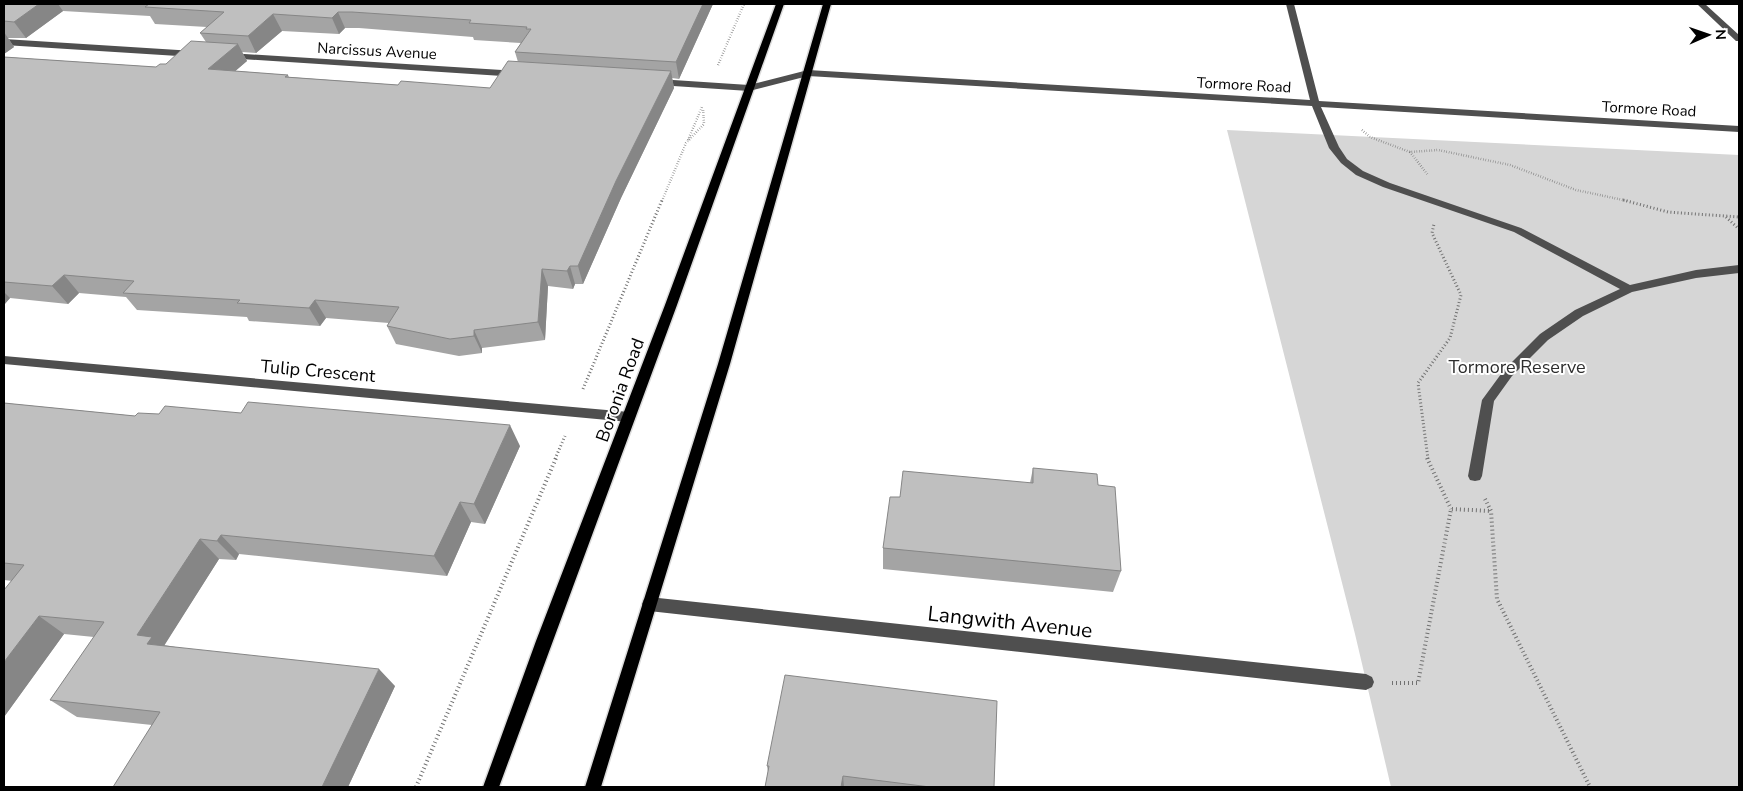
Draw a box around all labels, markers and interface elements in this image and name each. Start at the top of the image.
north arrow [1683,10,1733,60]
text: N [1711,29,1730,40]
street label: Narcissus Avenue [317,38,437,64]
street label: Tormore Road [1196,73,1292,97]
street label: Tormore Road [1601,97,1697,121]
street label: Boronia Road [590,335,650,445]
street label: Tulip Crescent [260,354,377,388]
park label: Tormore Reserve [1448,355,1586,379]
street label: Langwith Avenue [926,599,1094,645]

